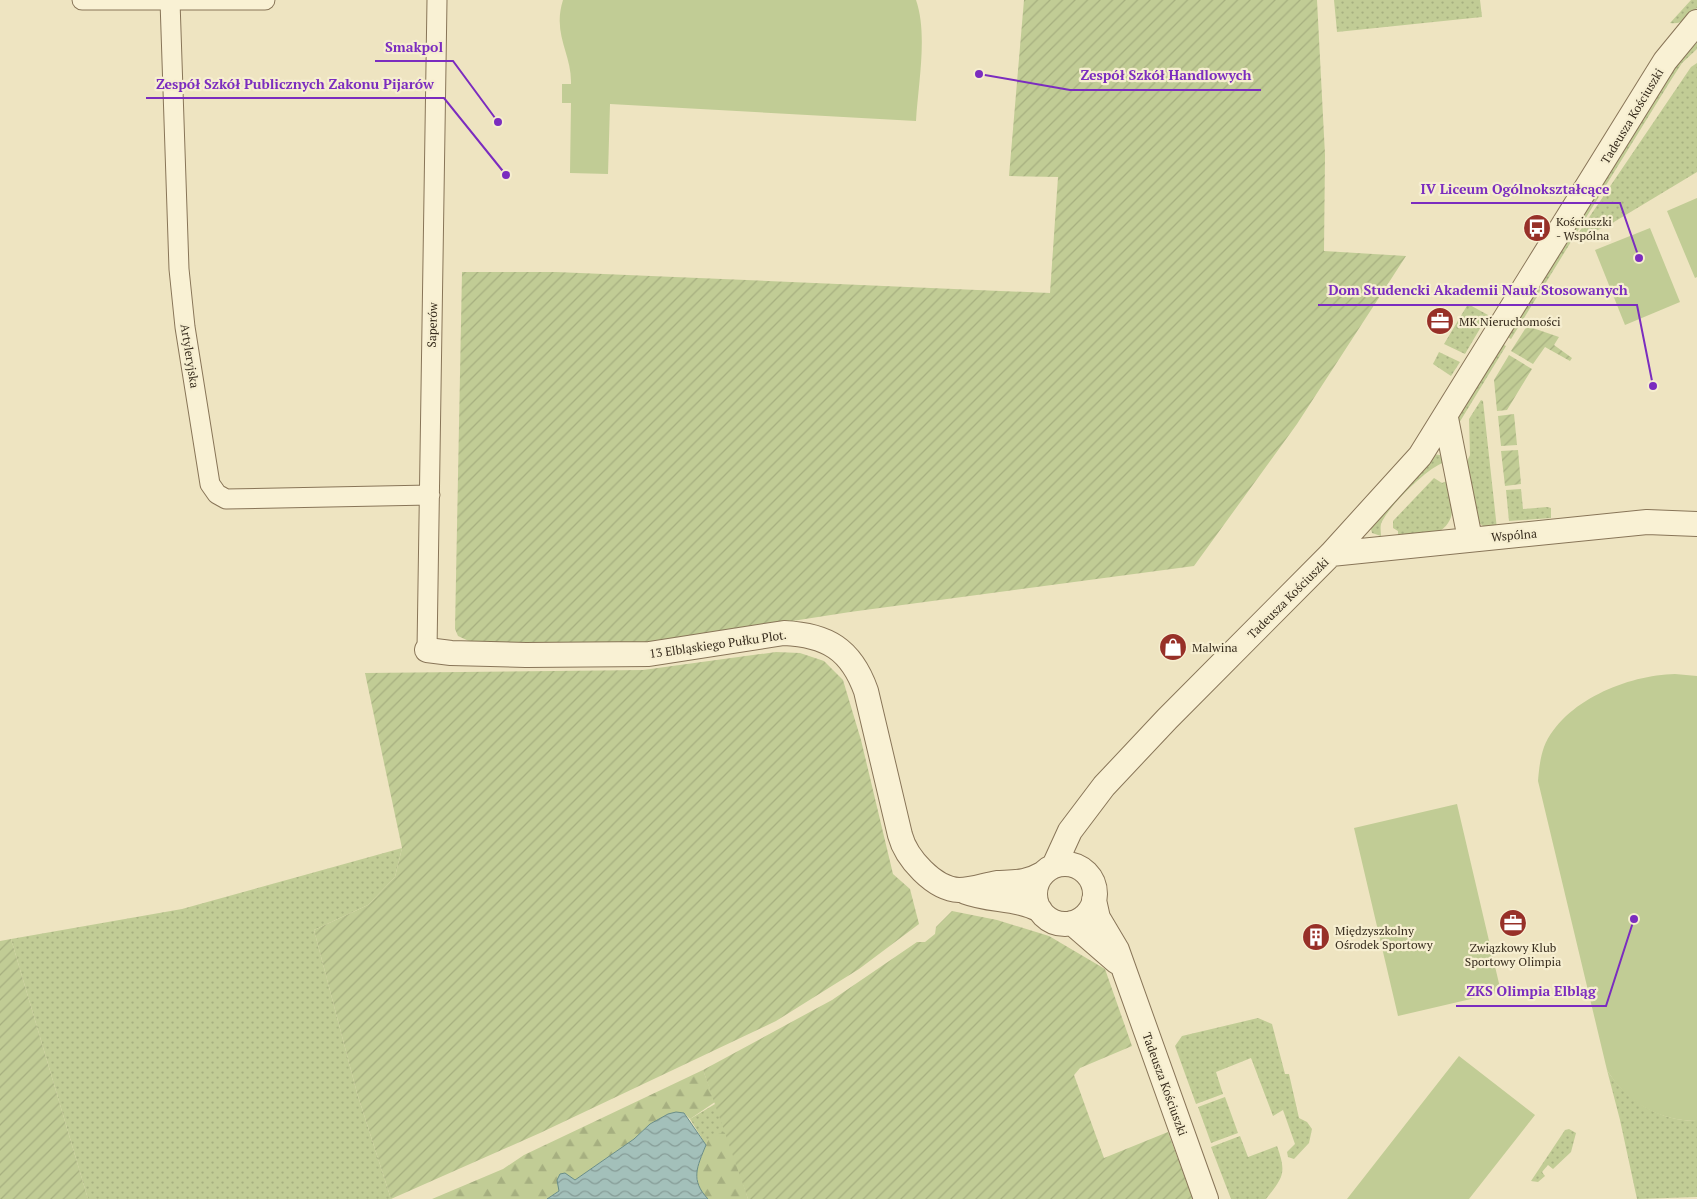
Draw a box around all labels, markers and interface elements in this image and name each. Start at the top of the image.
callout: Smakpol [375,32,453,61]
text: Smakpol [385,37,443,56]
callout: Zespół Szkół Handlowych [1070,61,1261,90]
text: Zespół Szkół Handlowych [1081,65,1252,84]
street label: Tadeusza Kościuszki [1598,65,1667,166]
callout: Zespół Szkół Publicznych Zakonu Pijarów [146,69,444,98]
text: Zespół Szkół Publicznych Zakonu Pijarów [156,74,435,93]
callout: IV Liceum Ogólnokształcące [1411,174,1620,203]
text: IV Liceum Ogólnokształcące [1421,179,1610,198]
bus stop icon: Kościuszki - Wspólna [1522,213,1552,243]
place label: Kościuszki - Wspólna [1556,214,1612,243]
callout: Dom Studencki Akademii Nauk Stosowanych [1318,276,1637,305]
text: Dom Studencki Akademii Nauk Stosowanych [1328,280,1628,299]
street label: Saperów [424,302,440,348]
office icon: MK Nieruchomości [1425,306,1455,336]
place label: MK Nieruchomości [1459,314,1561,329]
street label: Artyleryjska [178,323,202,389]
street label: Wspólna [1491,526,1537,544]
street label: Tadeusza Kościuszki [1244,554,1332,642]
street label: 13 Elbląskiego Pułku Plot. [648,627,788,661]
shop icon: Malwina [1158,632,1188,662]
place label: Malwina [1192,640,1238,655]
office icon: Związkowy Klub Sportowy Olimpia [1498,908,1528,938]
building icon: Międzyszkolny Ośrodek Sportowy [1301,922,1331,952]
place label: Międzyszkolny Ośrodek Sportowy [1335,923,1434,952]
place label: Związkowy Klub Sportowy Olimpia [1465,940,1561,969]
callout: ZKS Olimpia Elbląg [1456,977,1606,1006]
text: ZKS Olimpia Elbląg [1466,981,1597,1000]
street label: Tadeusza Kościuszki [1139,1030,1191,1138]

